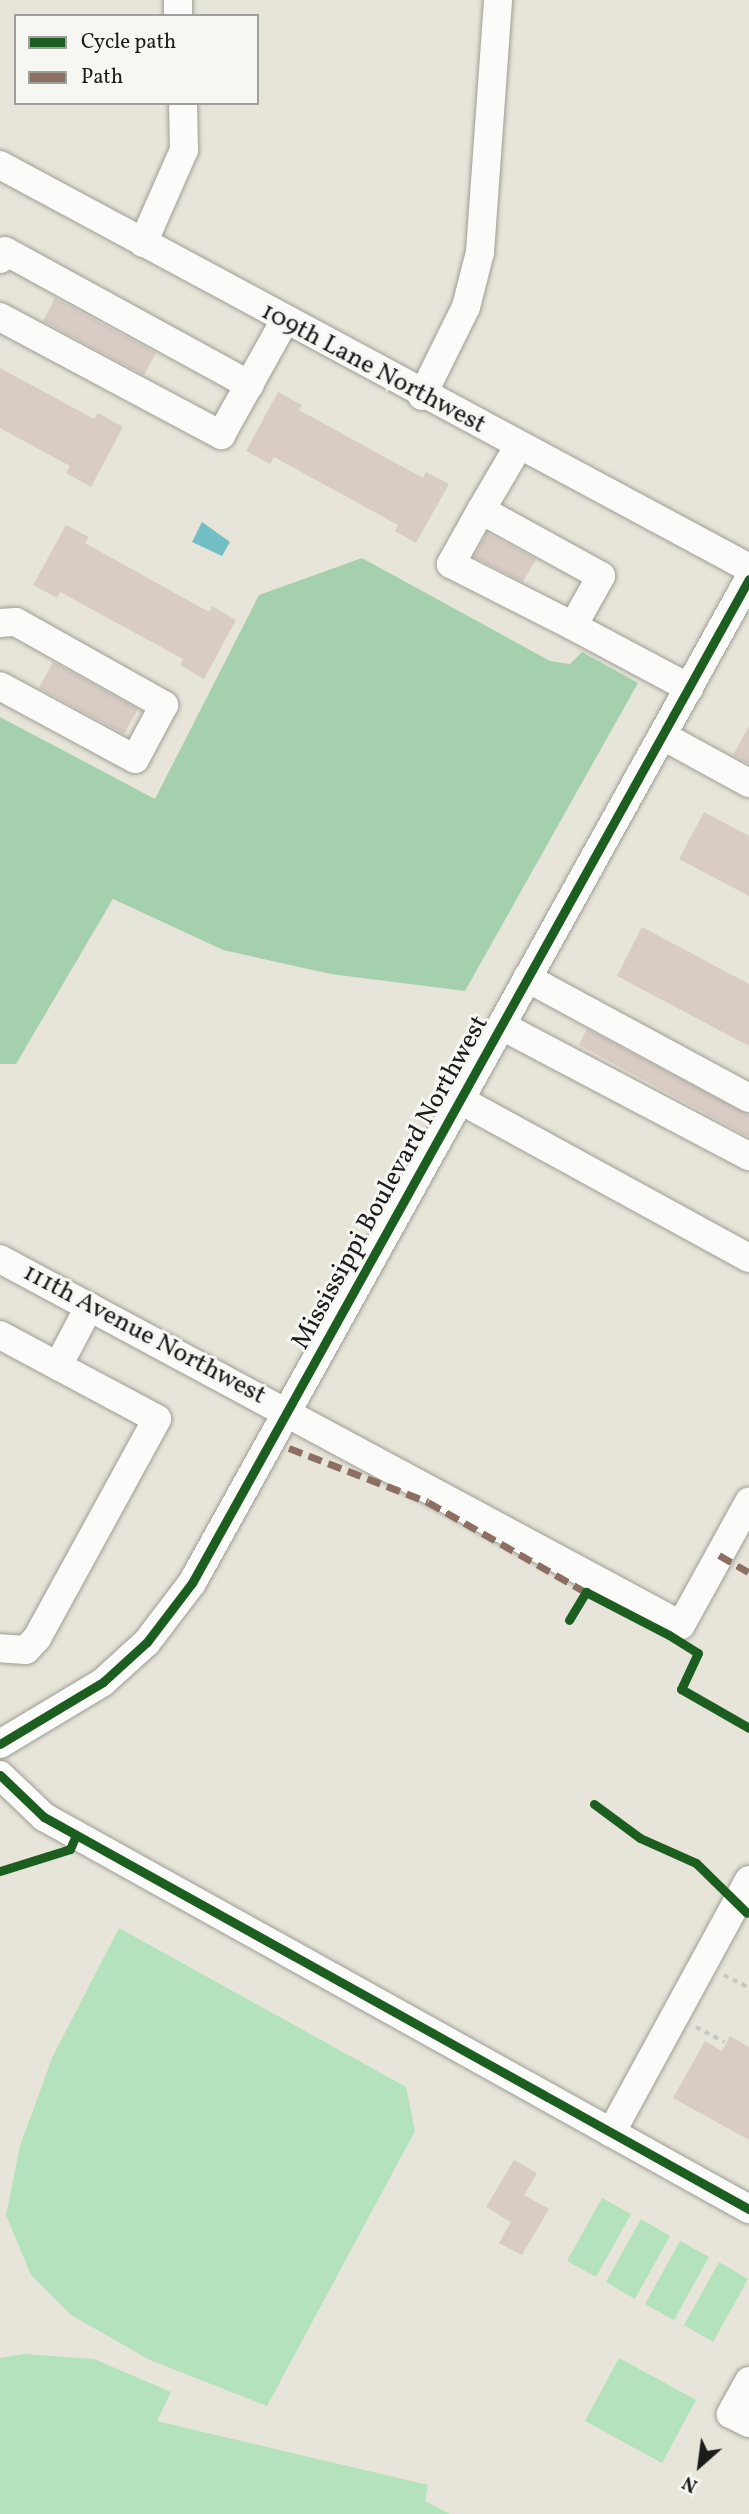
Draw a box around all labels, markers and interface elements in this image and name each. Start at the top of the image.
legend [14,14,259,105]
text: Cycle path [81,28,176,57]
text: Path [81,63,123,92]
street label: 109th Lane Northwest [255,297,491,441]
street label: Mississippi Boulevard Northwest [286,1011,496,1355]
street label: 111th Avenue Northwest [17,1258,271,1412]
north arrow [665,2430,735,2500]
text: N [678,2469,702,2498]

